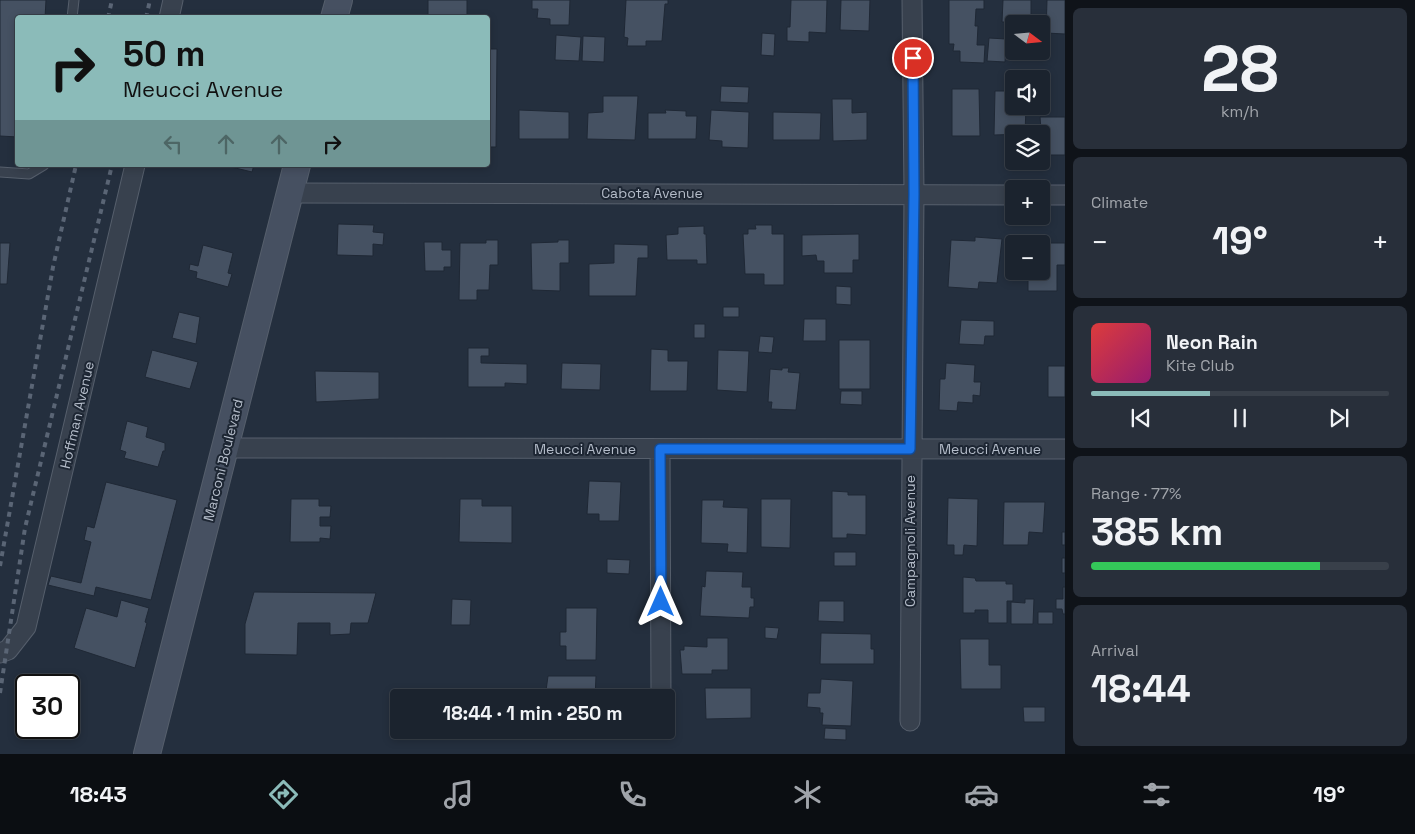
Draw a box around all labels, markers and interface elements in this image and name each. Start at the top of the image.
north arrow [1005,15,1050,60]
map controls [1005,15,1050,280]
text: 28 [1201,27,1279,110]
text: 50 m [123,32,205,76]
icon: right [40,35,105,100]
pin [892,37,934,79]
icon: arrive [899,44,927,72]
button: sound [1005,70,1050,115]
text: Meucci Avenue [123,75,283,103]
text: km/h [1221,101,1259,122]
button: layers [1005,125,1050,170]
icon: left [159,130,187,158]
icon: ahead [212,130,240,158]
icon: ahead [265,130,293,158]
icon: right [318,130,346,158]
button: + [1005,180,1050,225]
street label: Cabota Avenue [601,184,703,202]
text: Climate [1091,192,1148,213]
text: 19° [1212,217,1268,265]
text: − [1091,224,1108,260]
text: + [1372,224,1389,260]
button: − [1005,235,1050,280]
text: Neon Rain [1166,330,1258,355]
text: Kite Club [1166,355,1235,376]
street label: Hoffman Avenue [56,359,98,471]
street label: Marconi Boulevard [199,397,247,523]
icon: previous [1127,404,1155,432]
icon: pause [1226,404,1254,432]
icon: next [1325,404,1353,432]
street label: Meucci Avenue [534,440,636,458]
street label: Meucci Avenue [939,440,1041,458]
street label: Campagnoli Avenue [901,475,919,607]
text: Range · 77% [1091,483,1181,504]
text: 385 km [1091,508,1223,556]
position arrow [634,575,686,627]
text: Arrival [1091,640,1139,661]
text: 18:44 [1091,665,1191,713]
speed limit sign: 30 [15,674,80,739]
text: 18:44 · 1 min · 250 m [443,701,622,726]
icon: directions [266,777,301,812]
icon: music [441,777,476,812]
icon: phone [615,777,650,812]
icon: climate [790,777,825,812]
icon: car [964,777,999,812]
icon: filters [1139,777,1174,812]
text: 18:43 [70,780,127,808]
text: 19° [1313,780,1345,808]

